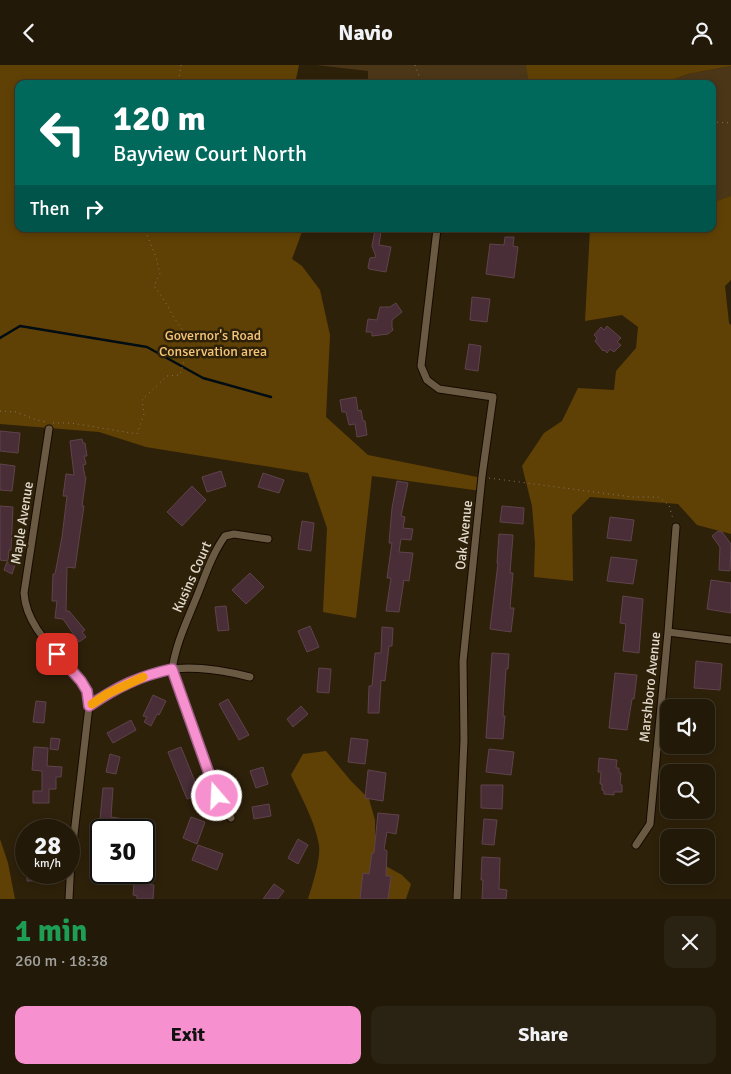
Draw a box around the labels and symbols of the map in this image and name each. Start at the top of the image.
park label: Governor's Road Conservation area [159,327,267,360]
street label: Maple Avenue [7,480,37,566]
street label: Oak Avenue [452,499,476,571]
street label: Kusins Court [169,539,215,615]
street label: Marshboro Avenue [636,631,664,743]
pin [36,633,78,675]
position arrow [190,769,242,821]
speed limit sign: 30 [90,819,155,884]

